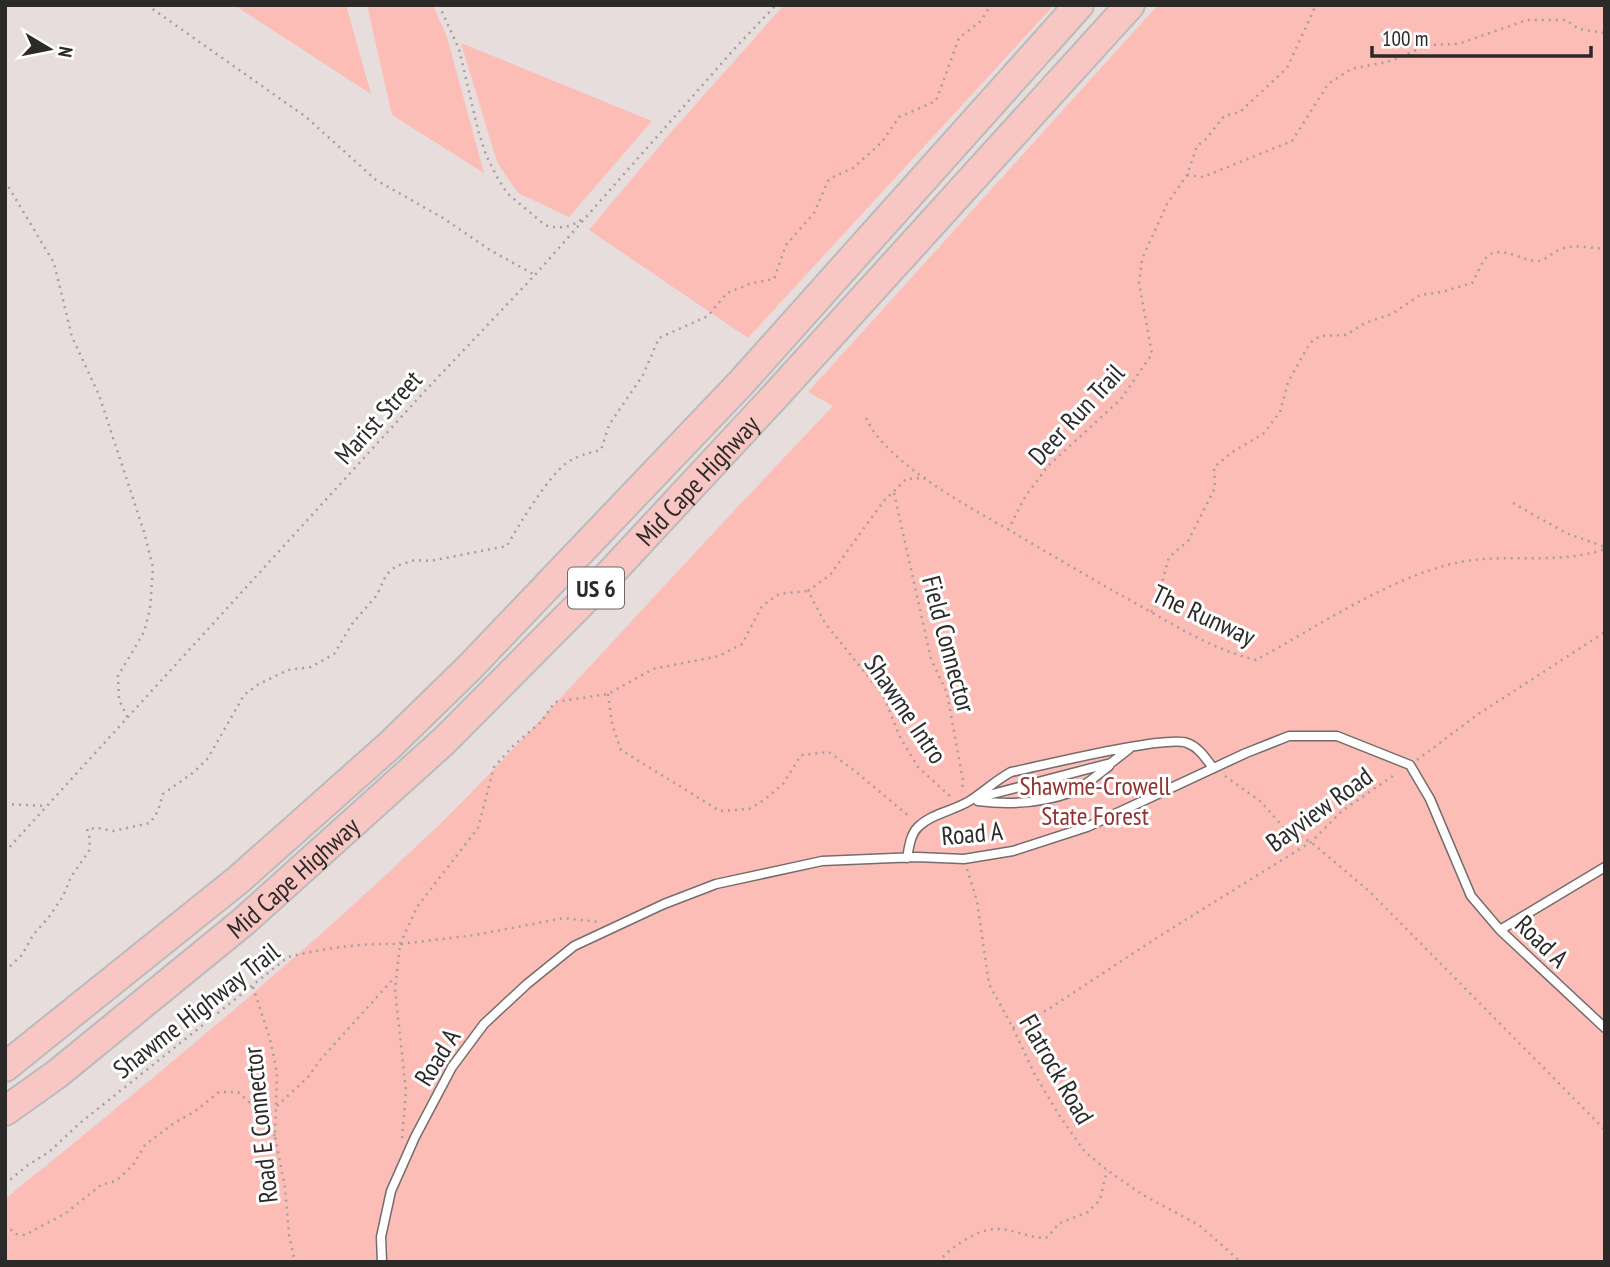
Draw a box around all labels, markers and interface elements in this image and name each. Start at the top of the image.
north arrow [14,14,84,84]
scale bar [1372,14,1591,58]
text: 100 m [1382,25,1428,52]
text: N [53,45,78,59]
street label: Deer Run Trail [1021,357,1131,471]
street label: Marist Street [327,363,429,471]
street label: Mid Cape Highway [628,408,766,552]
road number: US 6 [568,568,624,608]
street label: Field Connector [915,572,983,716]
street label: The Runway [1147,577,1261,653]
street label: Shawme Intro [858,648,954,770]
street label: Bayview Road [1259,759,1379,859]
park label: Shawme-Crowell State Forest [1019,769,1171,832]
street label: Mid Cape Highway [220,809,366,945]
street label: Road A [940,814,1005,852]
street label: Road A [1508,908,1576,975]
street label: Shawme Highway Trail [106,935,286,1085]
street label: Flatrock Road [1012,1008,1102,1130]
street label: Road A [407,1022,468,1092]
street label: Road E Connector [235,1045,285,1205]

